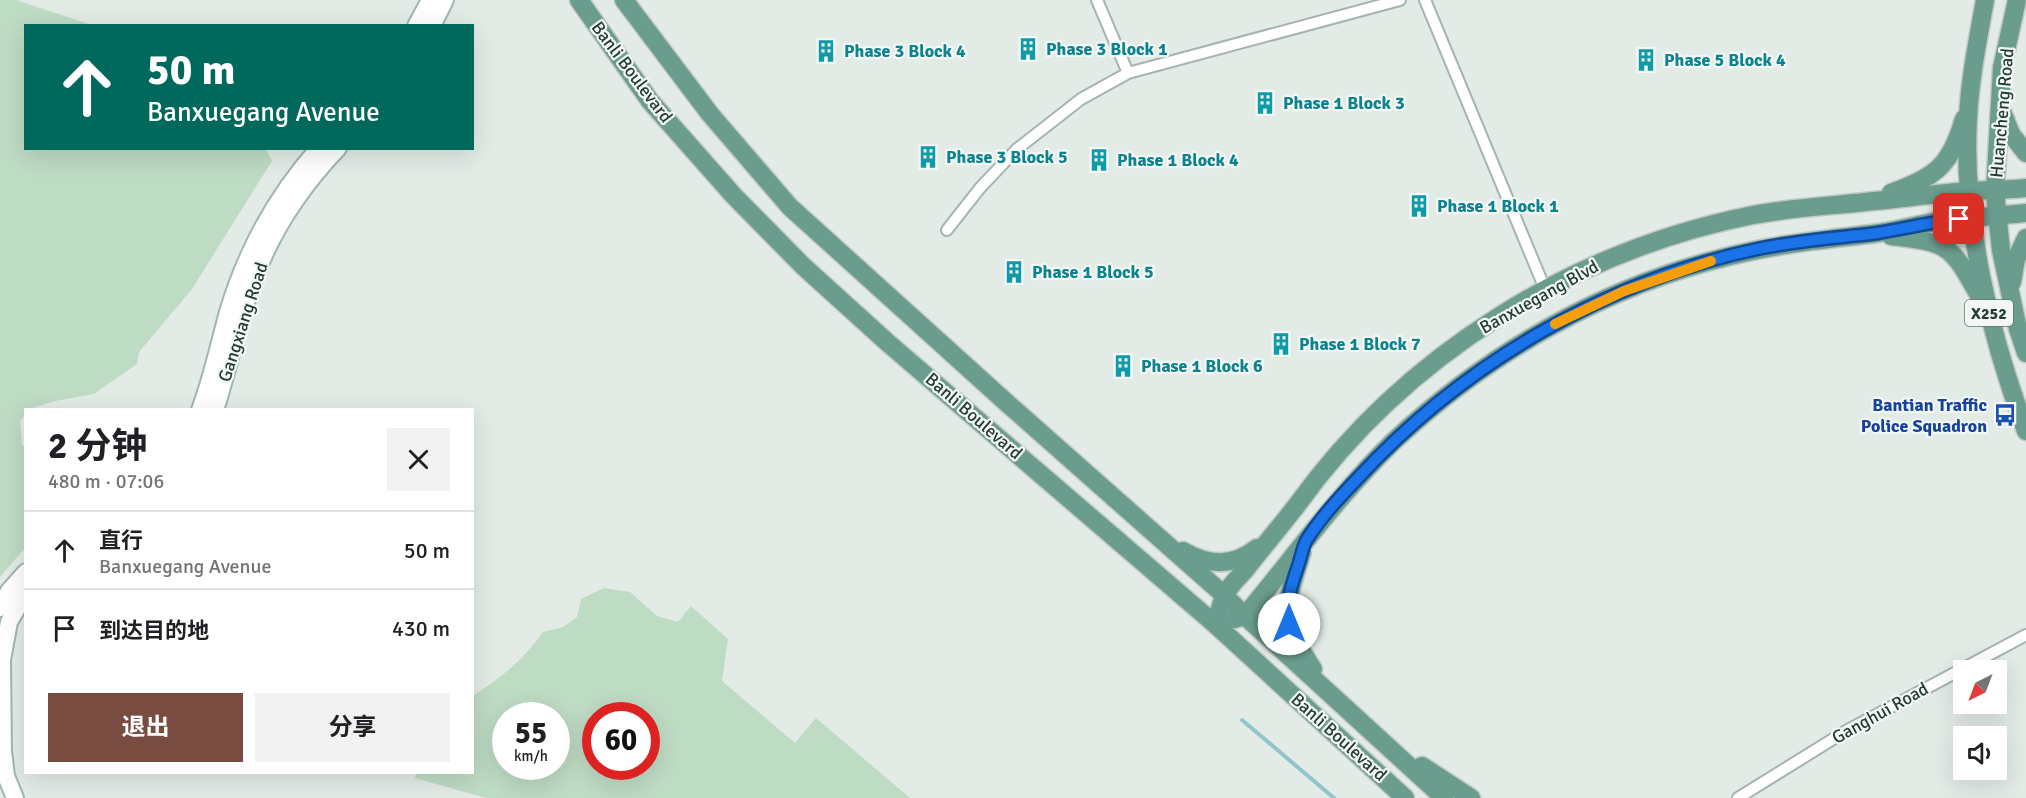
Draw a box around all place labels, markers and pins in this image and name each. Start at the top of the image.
building icon: Phase 3 Block 1 [1015,36,1041,62]
building icon: Phase 3 Block 4 [813,38,839,64]
place label: Phase 3 Block 1 [1046,38,1168,60]
place label: Phase 3 Block 4 [844,40,966,62]
building icon: Phase 5 Block 4 [1633,47,1659,73]
place label: Phase 5 Block 4 [1664,49,1786,71]
building icon: Phase 1 Block 3 [1252,90,1278,116]
place label: Phase 1 Block 3 [1283,92,1405,114]
building icon: Phase 3 Block 5 [915,144,941,170]
place label: Phase 3 Block 5 [946,146,1068,168]
building icon: Phase 1 Block 4 [1086,147,1112,173]
place label: Phase 1 Block 4 [1117,149,1239,171]
building icon: Phase 1 Block 1 [1406,193,1432,219]
pin [1933,193,1984,244]
place label: Phase 1 Block 1 [1437,195,1559,217]
building icon: Phase 1 Block 5 [1001,259,1027,285]
place label: Phase 1 Block 5 [1032,261,1154,283]
building icon: Phase 1 Block 7 [1268,331,1294,357]
place label: Phase 1 Block 7 [1299,333,1421,355]
building icon: Phase 1 Block 6 [1110,353,1136,379]
place label: Phase 1 Block 6 [1141,355,1263,377]
place label: Bantian Traffic Police Squadron [1861,394,1987,437]
bus stop icon: Bantian Traffic Police Squadron [1992,402,2018,428]

